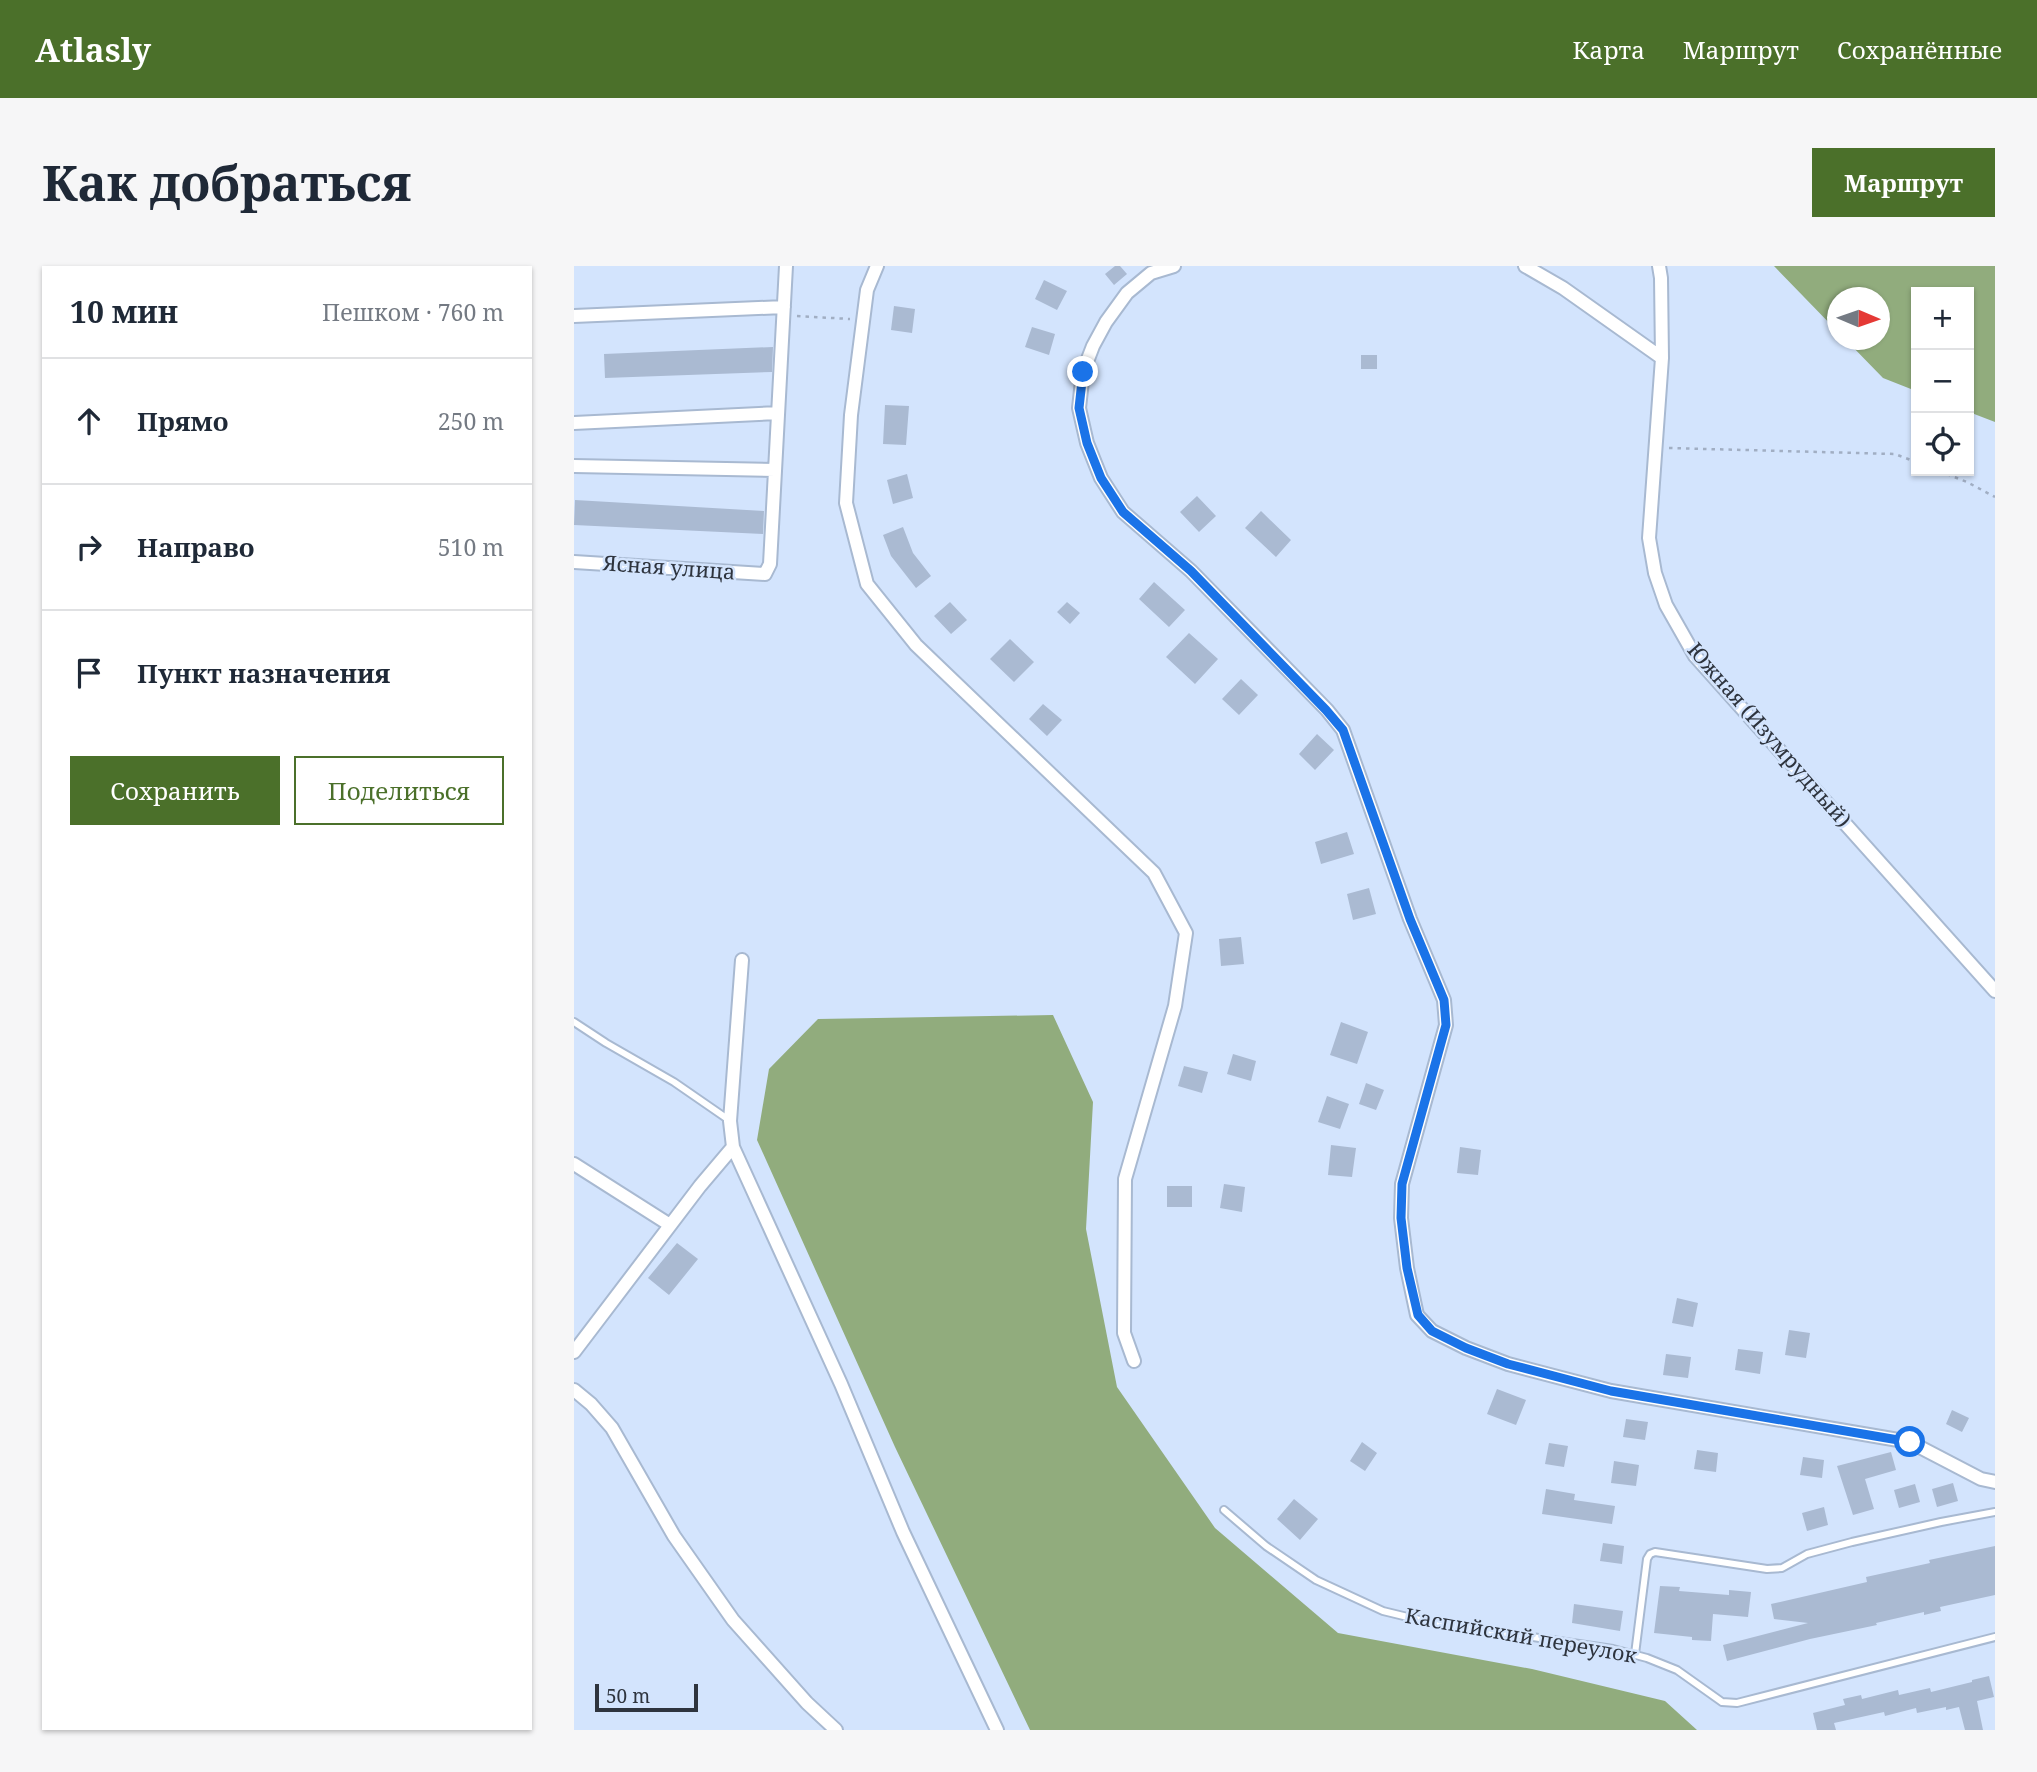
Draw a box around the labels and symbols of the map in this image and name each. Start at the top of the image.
north arrow [1827,287,1890,350]
route end [1067,356,1098,387]
street label: Ясная улица [601,548,736,586]
street label: Южная (Изумрудный) [1682,636,1858,833]
route start [1894,1426,1925,1457]
street label: Каспийский переулок [1403,1601,1640,1669]
scale bar [595,1681,698,1713]

